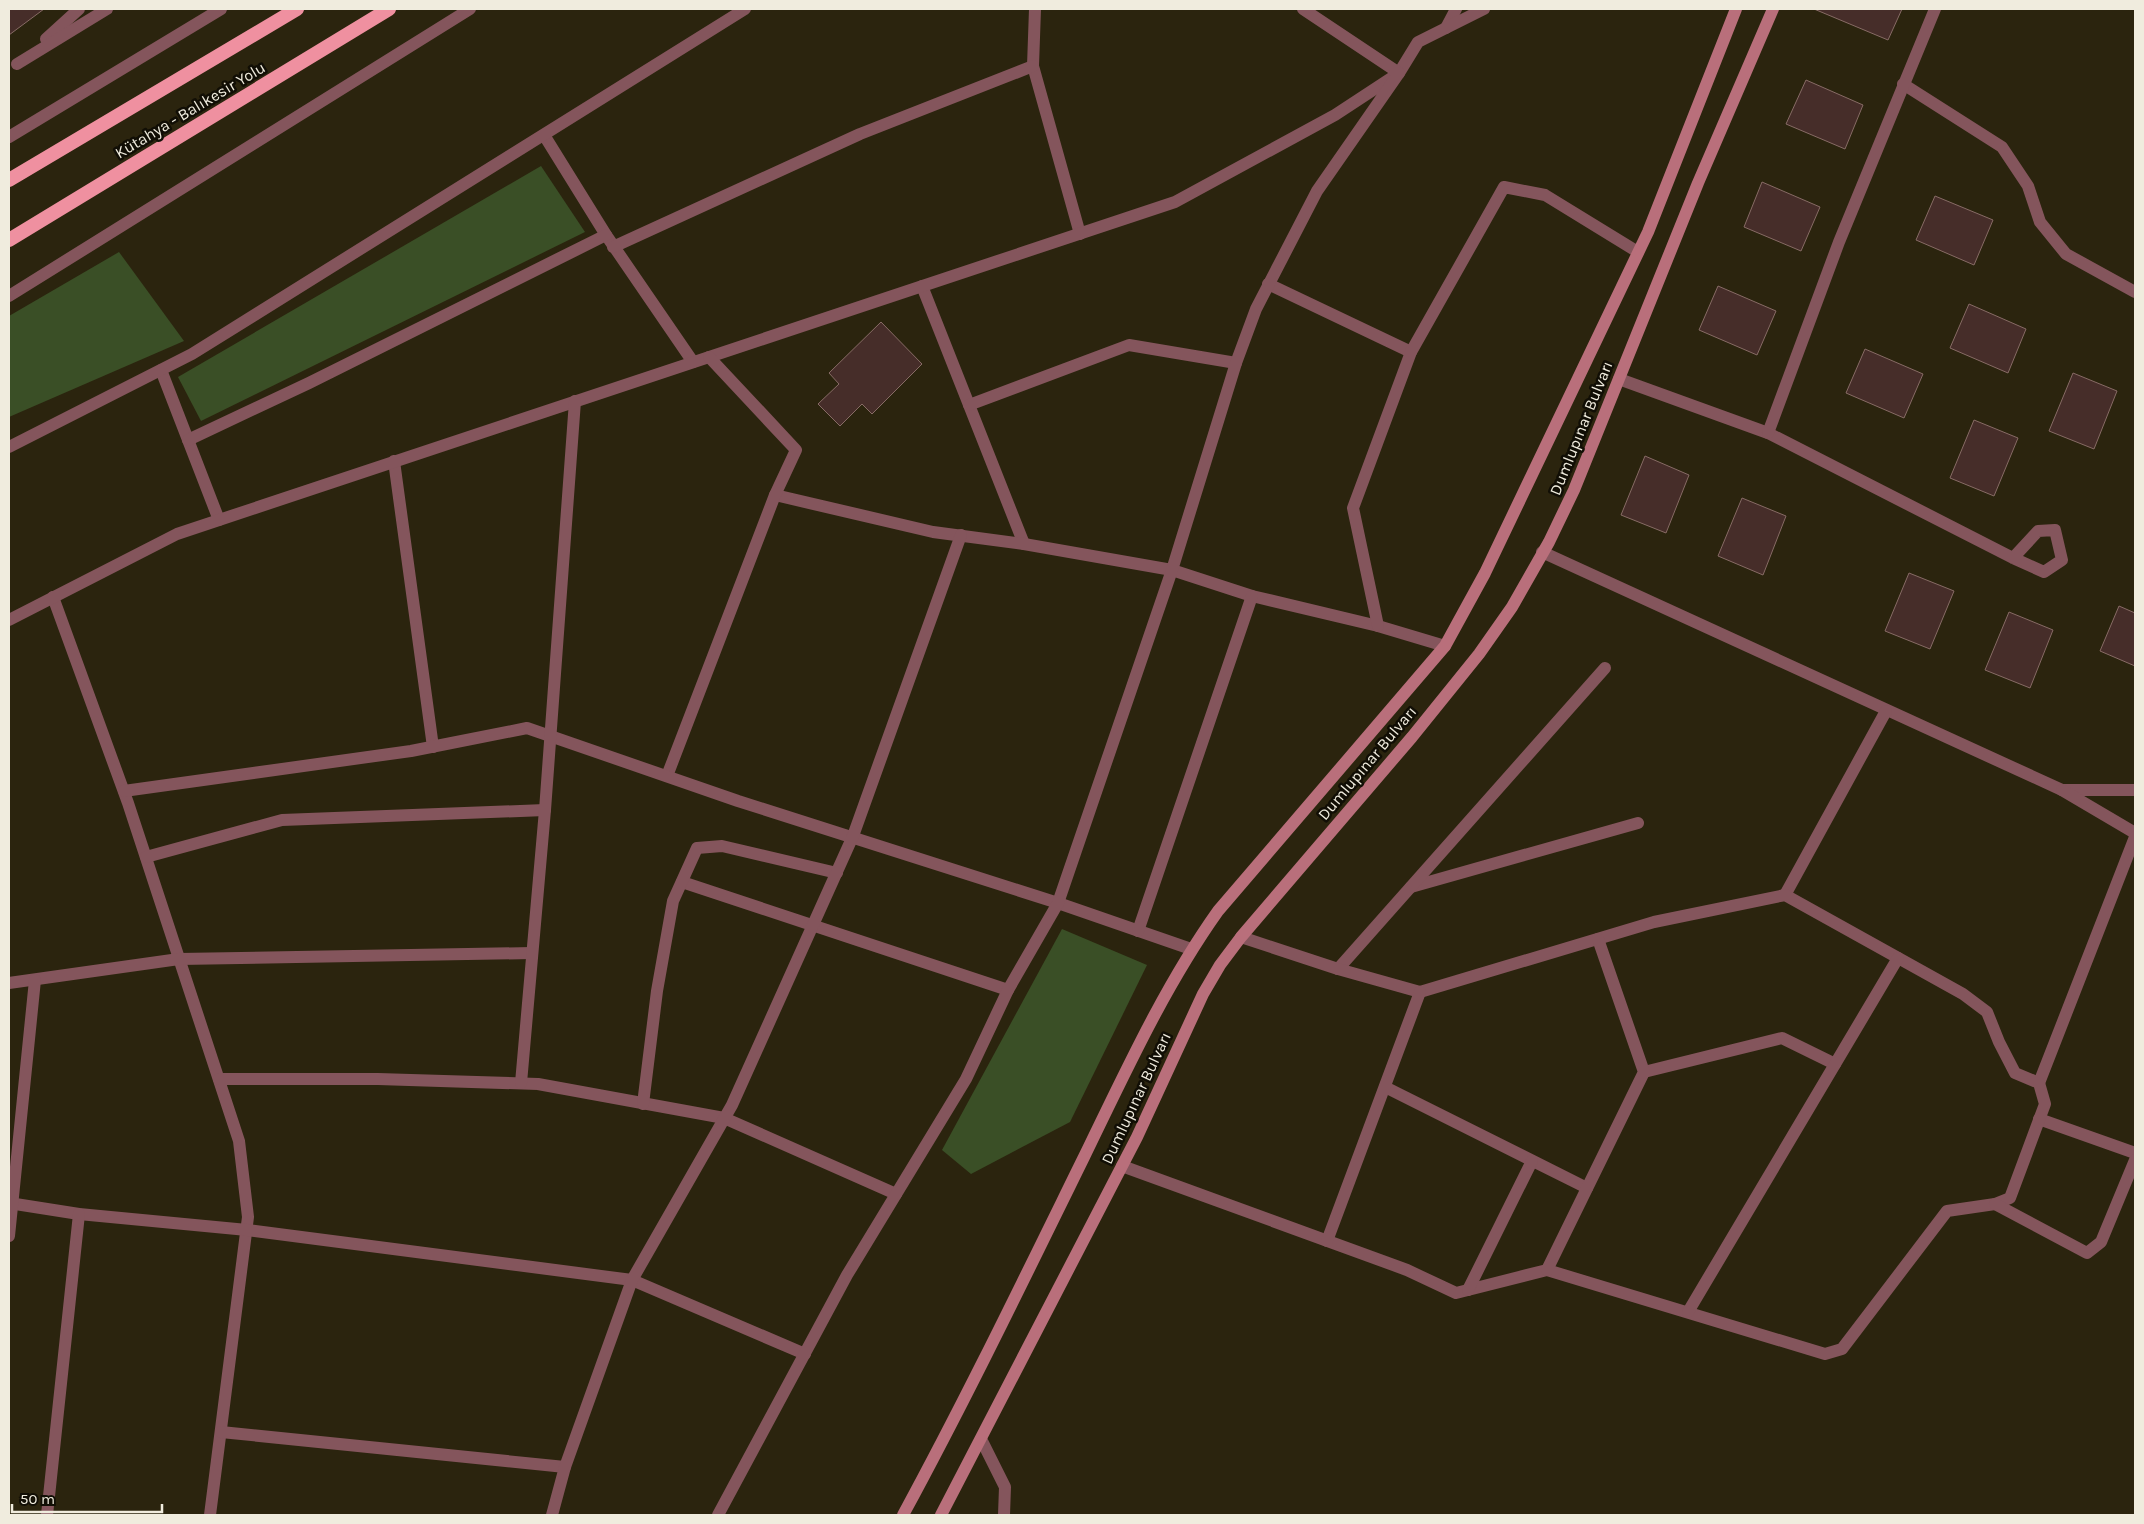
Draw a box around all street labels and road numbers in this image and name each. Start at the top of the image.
street label: Kütahya - Balıkesir Yolu [111,58,269,162]
street label: Dumlupınar Bulvarı [1545,358,1617,498]
street label: Dumlupınar Bulvarı [1314,702,1420,824]
street label: Dumlupınar Bulvarı [1097,1029,1175,1167]

